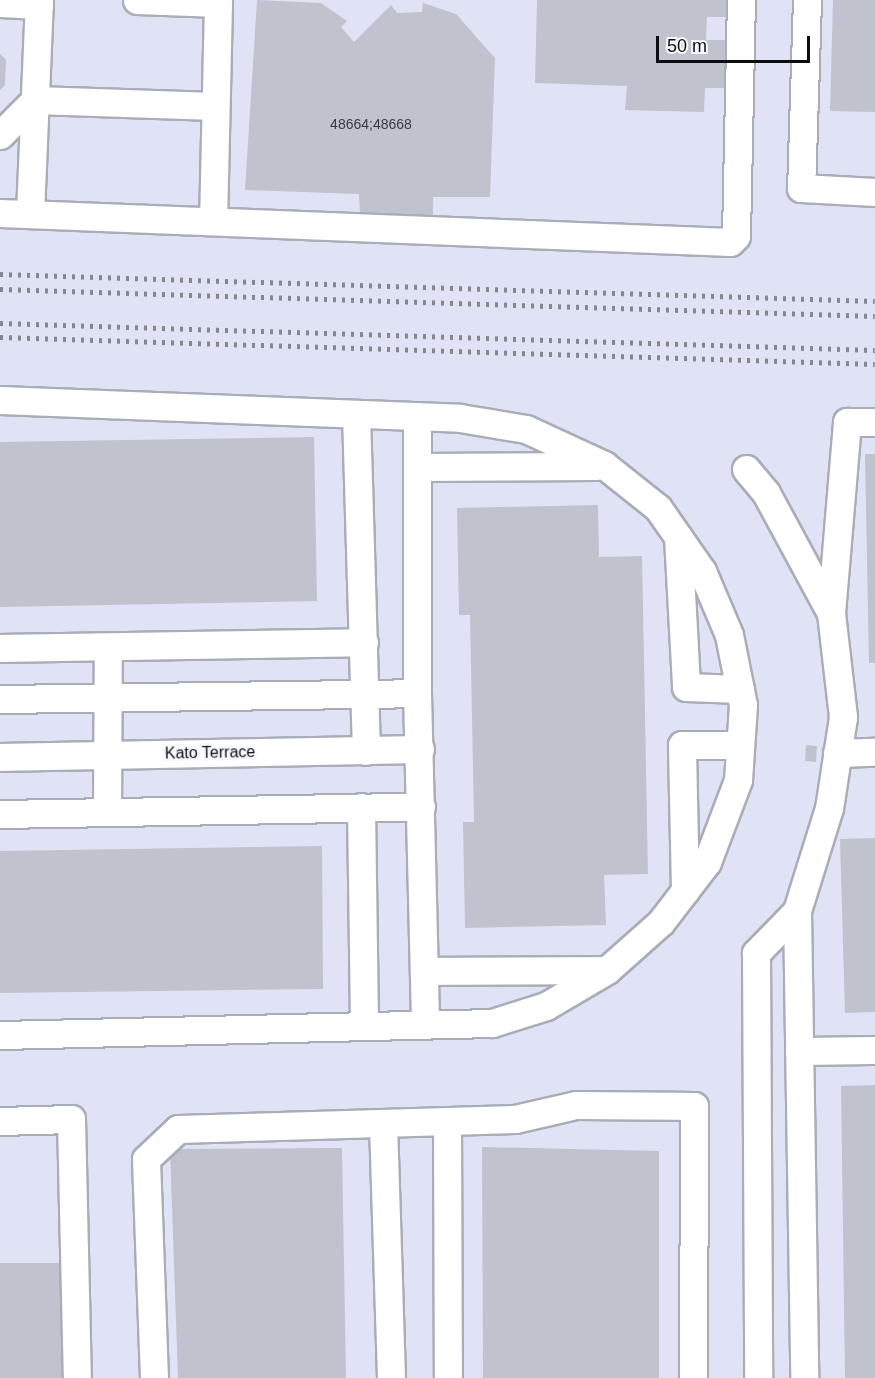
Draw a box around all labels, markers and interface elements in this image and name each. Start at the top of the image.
scale bar [659,24,814,62]
text: 50 m [667,36,707,56]
house number: 48664;48668 [330,116,412,132]
street label: Kato Terrace [164,743,256,763]

